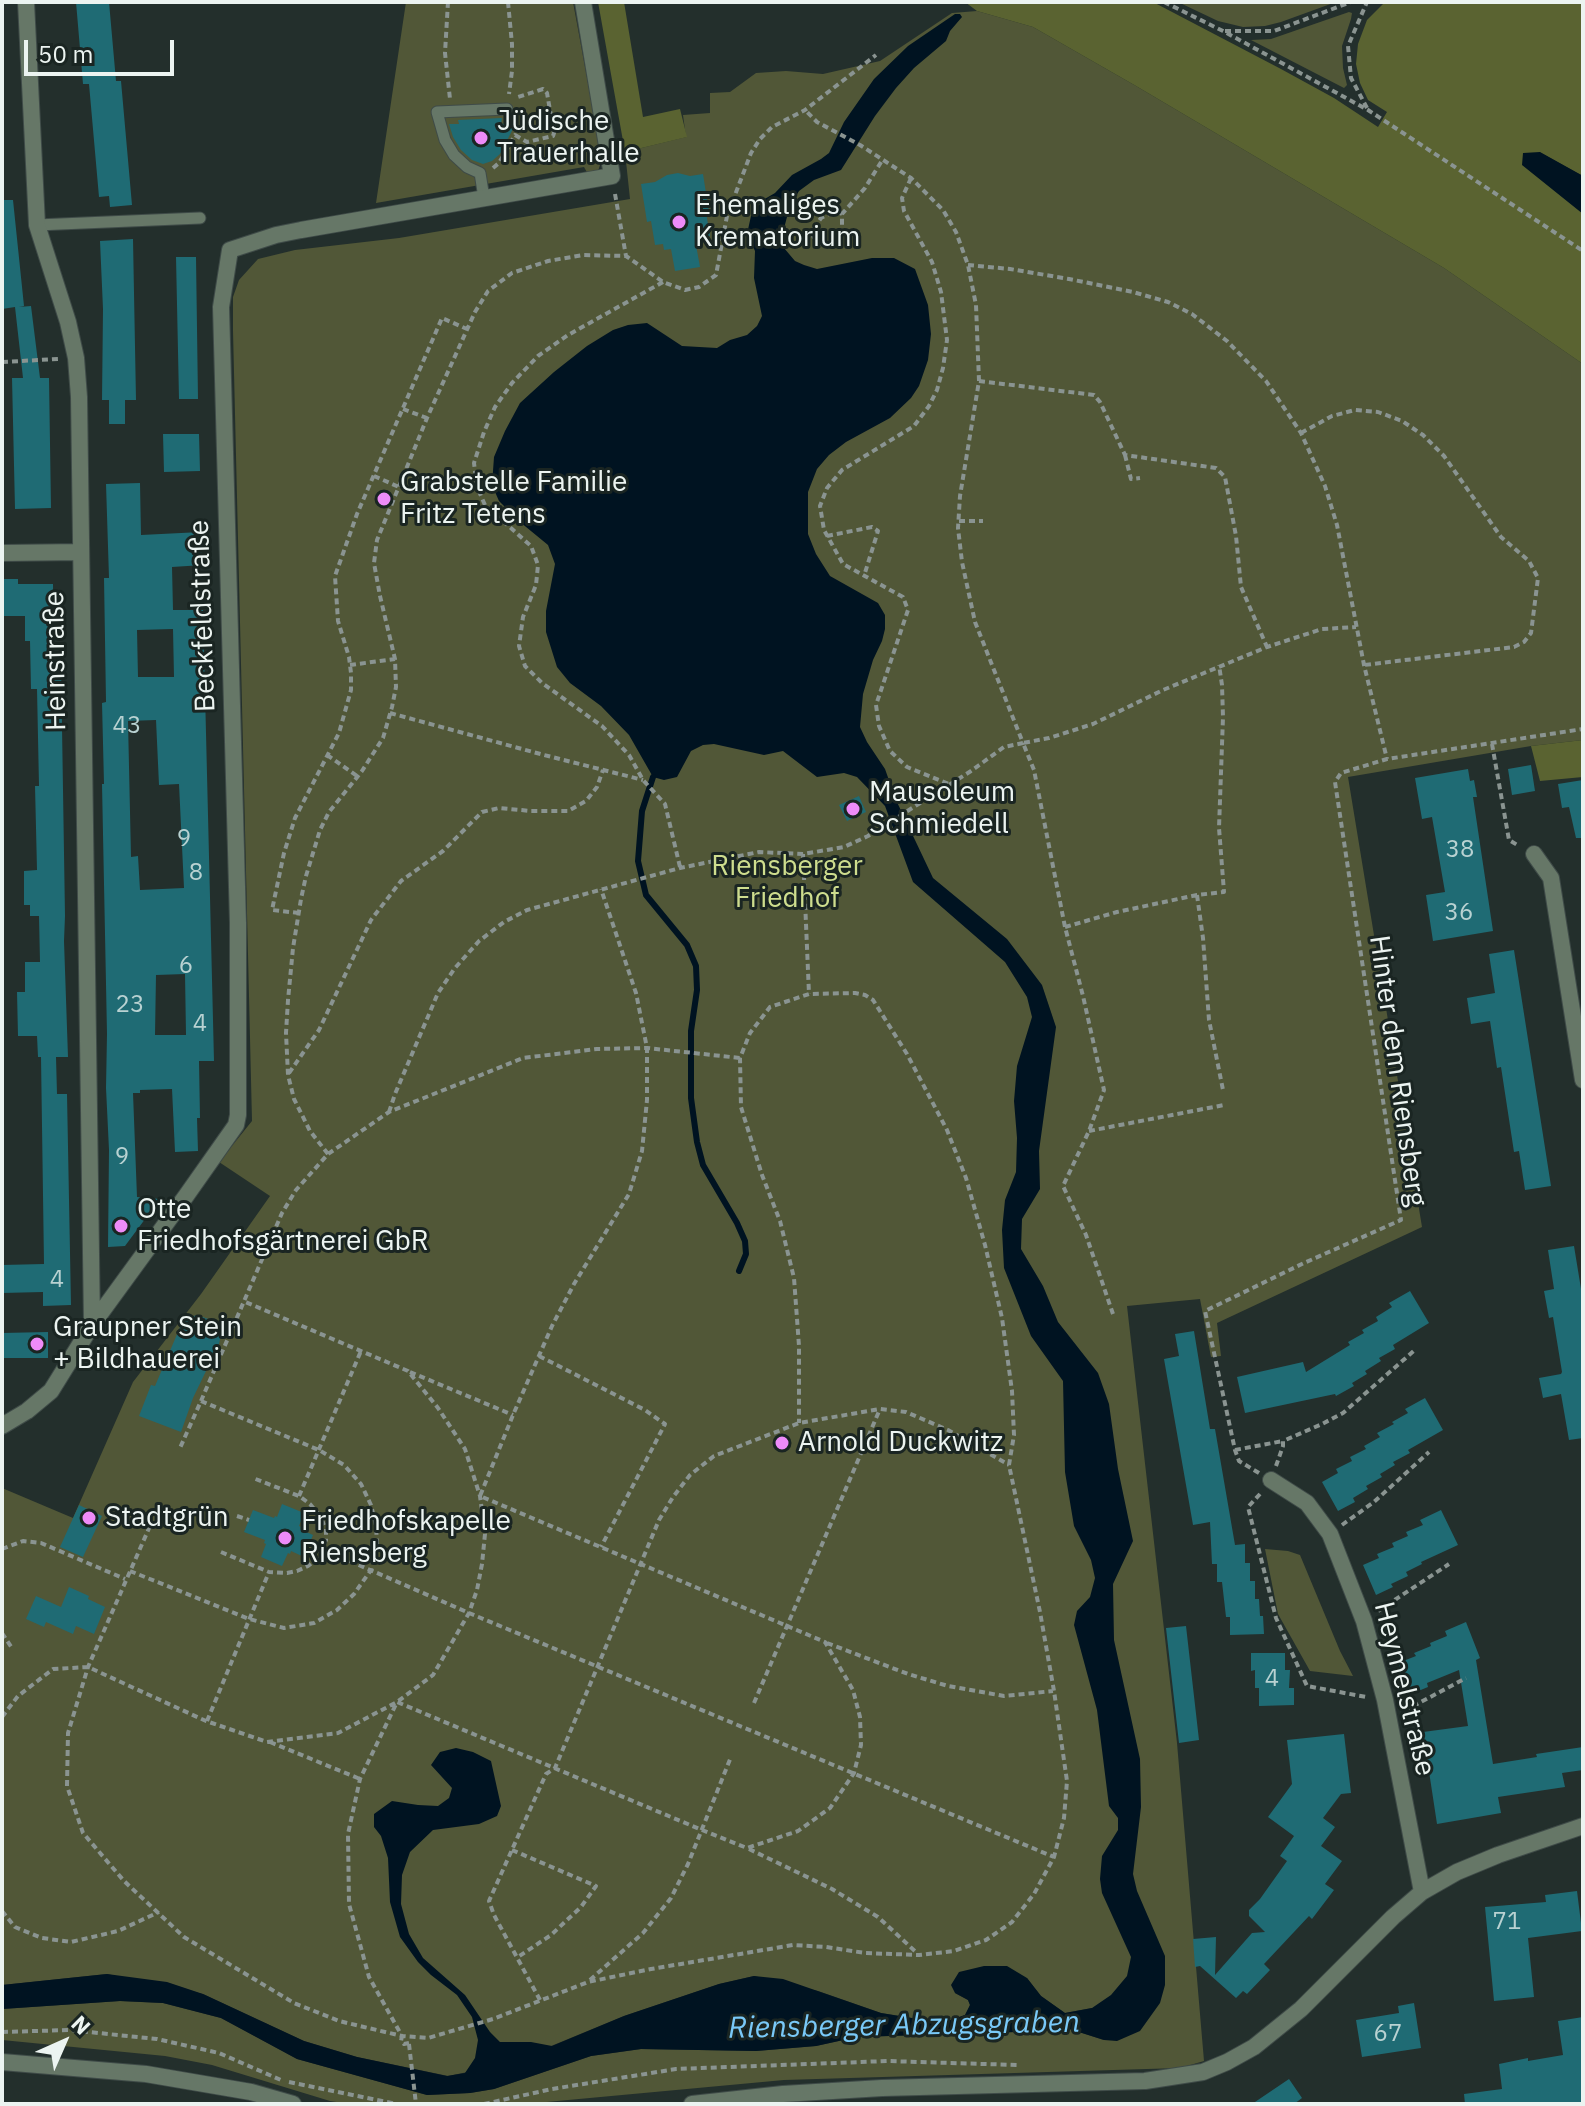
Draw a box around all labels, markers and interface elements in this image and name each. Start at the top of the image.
scale bar [28,24,178,74]
text: 50 m [38,38,93,70]
place label: Jüdische Trauerhalle [497,105,640,171]
marker: Jüdische Trauerhalle [472,129,490,147]
place label: Ehemaliges Krematorium [695,189,860,255]
marker: Ehemaliges Krematorium [670,213,688,231]
place label: Grabstelle Familie Fritz Tetens [400,466,627,532]
marker: Grabstelle Familie Fritz Tetens [375,490,393,508]
street label: Beckfeldstraße [183,519,223,713]
street label: Heinstraße [38,591,74,731]
house number: 43 [113,712,141,740]
place label: Mausoleum Schmiedell [869,776,1015,842]
marker: Mausoleum Schmiedell [844,800,862,818]
house number: 9 [177,825,191,853]
house number: 38 [1446,836,1474,864]
park label: Riensberger Friedhof [711,850,863,916]
house number: 8 [189,859,203,887]
house number: 36 [1445,899,1473,927]
street label: Hinter dem Riensberg [1361,933,1433,1209]
house number: 6 [179,952,193,980]
house number: 23 [116,991,144,1019]
house number: 4 [193,1010,207,1038]
house number: 9 [115,1143,129,1171]
place label: Otte Friedhofsgärtnerei GbR [137,1193,429,1259]
marker: Otte Friedhofsgärtnerei GbR [112,1217,130,1235]
house number: 4 [50,1266,64,1294]
place label: Graupner Stein + Bildhauerei [53,1311,242,1377]
marker: Graupner Stein + Bildhauerei [28,1335,46,1353]
place label: Arnold Duckwitz [798,1426,1003,1460]
marker: Arnold Duckwitz [773,1434,791,1452]
place label: Stadtgrün [105,1501,229,1535]
place label: Friedhofskapelle Riensberg [301,1505,511,1571]
marker: Stadtgrün [80,1509,98,1527]
marker: Friedhofskapelle Riensberg [276,1529,294,1547]
street label: Heymelstraße [1366,1599,1442,1779]
house number: 4 [1265,1665,1279,1693]
house number: 71 [1493,1908,1521,1936]
north arrow [24,2002,104,2082]
water label: Riensberger Abzugsgraben [728,2005,1080,2047]
text: N [65,2009,97,2041]
house number: 67 [1374,2020,1402,2048]

